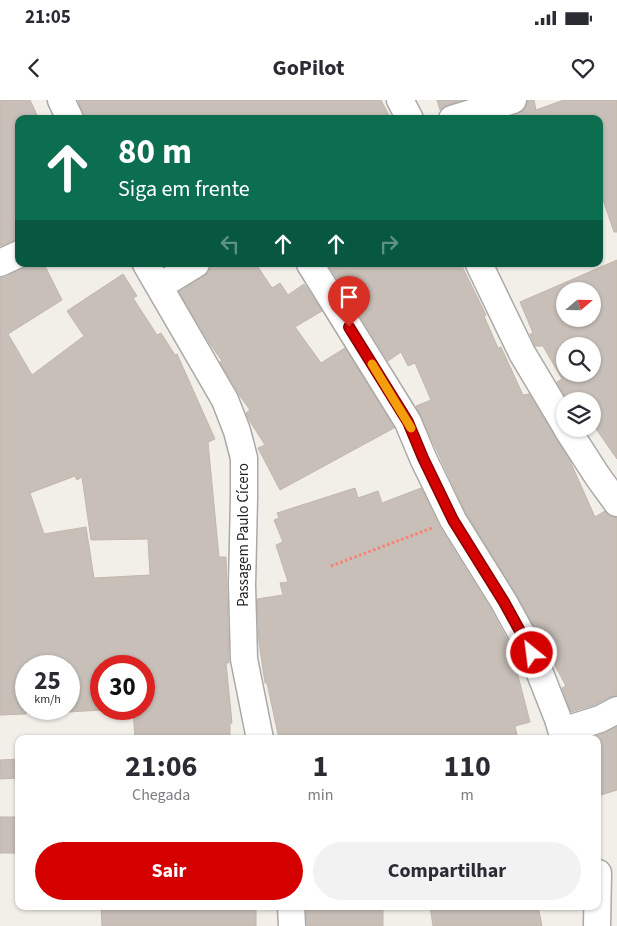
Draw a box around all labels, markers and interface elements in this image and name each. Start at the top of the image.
text: 21:05 [25,4,71,31]
text: GoPilot [273,52,344,84]
icon: back [20,54,48,82]
icon: heart [569,54,597,82]
text: 80 m [118,127,192,177]
icon: ahead [35,135,100,200]
text: Siga em frente [118,173,250,205]
icon: left [216,230,244,258]
icon: ahead [269,230,297,258]
icon: ahead [322,230,350,258]
icon: right [375,230,403,258]
pin [328,276,370,327]
north arrow [556,282,601,328]
map controls [556,282,601,437]
icon: arrive [335,283,363,311]
button: search [556,337,601,382]
button: layers [556,392,601,437]
street label: Passagem Paulo Cícero [233,463,254,607]
position arrow [505,626,557,678]
speed limit sign: 30 [90,655,155,720]
text: 25 [34,663,61,699]
text: km/h [34,691,61,708]
text: 21:06 [125,745,197,788]
text: 1 [312,745,328,788]
text: 110 [443,745,491,788]
text: Chegada [132,784,190,806]
text: min [307,784,333,806]
text: m [461,784,474,806]
button: Sair [35,842,303,900]
button: Compartilhar [313,842,581,900]

